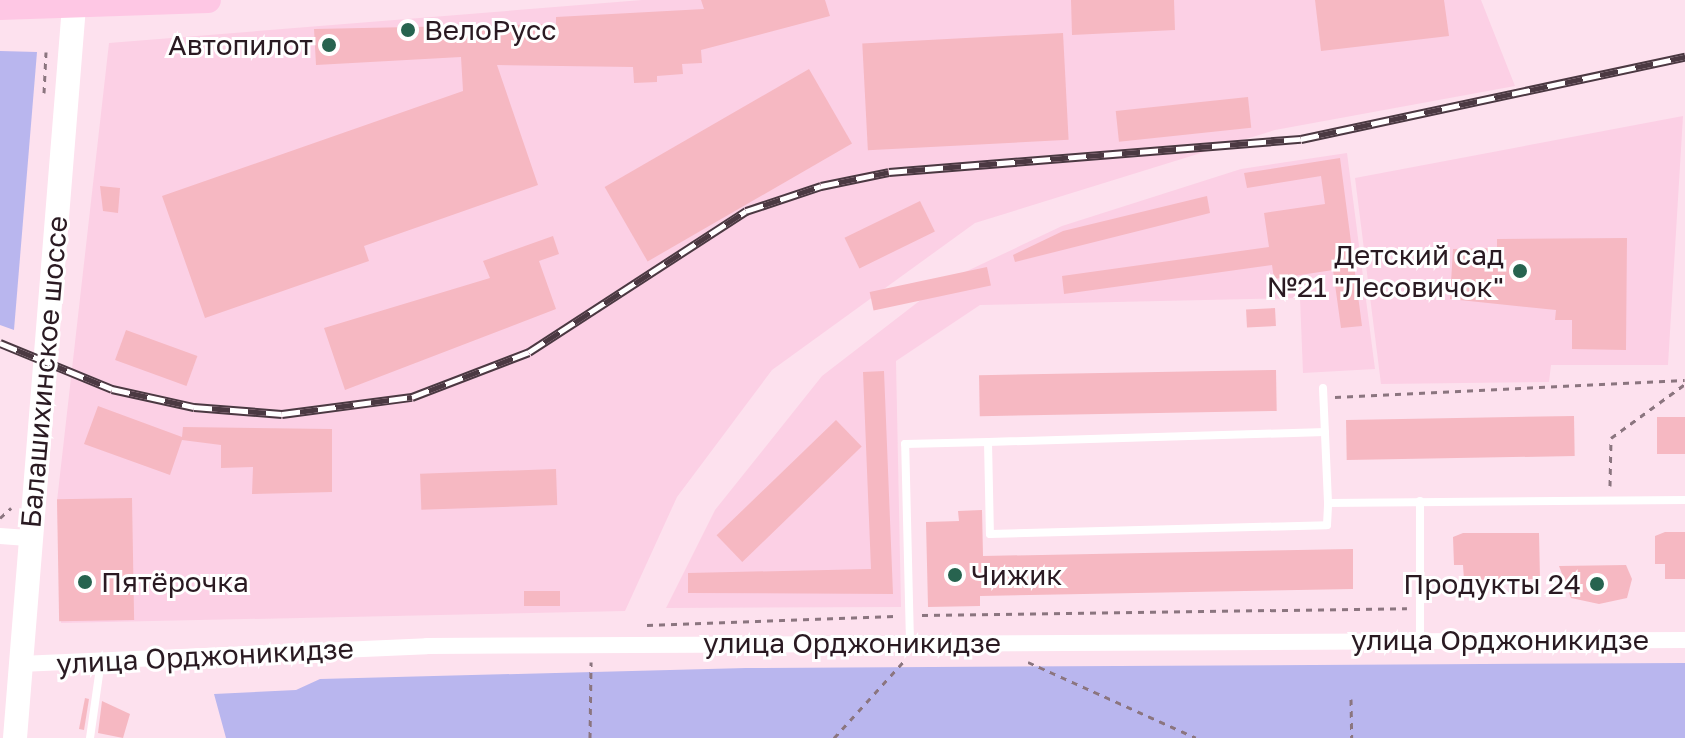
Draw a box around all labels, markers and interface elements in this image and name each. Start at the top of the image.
place label: ВелоРусс [424,13,556,47]
marker: ВелоРусс [399,21,417,39]
place label: Автопилот [168,28,313,62]
marker: Автопилот [320,36,338,54]
street label: Балашихинское шоссе [14,215,74,529]
place label: Детский сад №21 "Лесовичок" [1266,238,1504,304]
marker: Детский сад №21 "Лесовичок" [1511,262,1529,280]
place label: Чижик [971,558,1062,592]
place label: Пятёрочка [101,565,249,599]
marker: Чижик [946,566,964,584]
place label: Продукты 24 [1403,567,1581,601]
marker: Пятёрочка [76,573,94,591]
marker: Продукты 24 [1588,575,1606,593]
street label: улица Орджоникидзе [1351,623,1649,657]
street label: улица Орджоникидзе [703,626,1001,660]
street label: улица Орджоникидзе [55,631,355,681]

